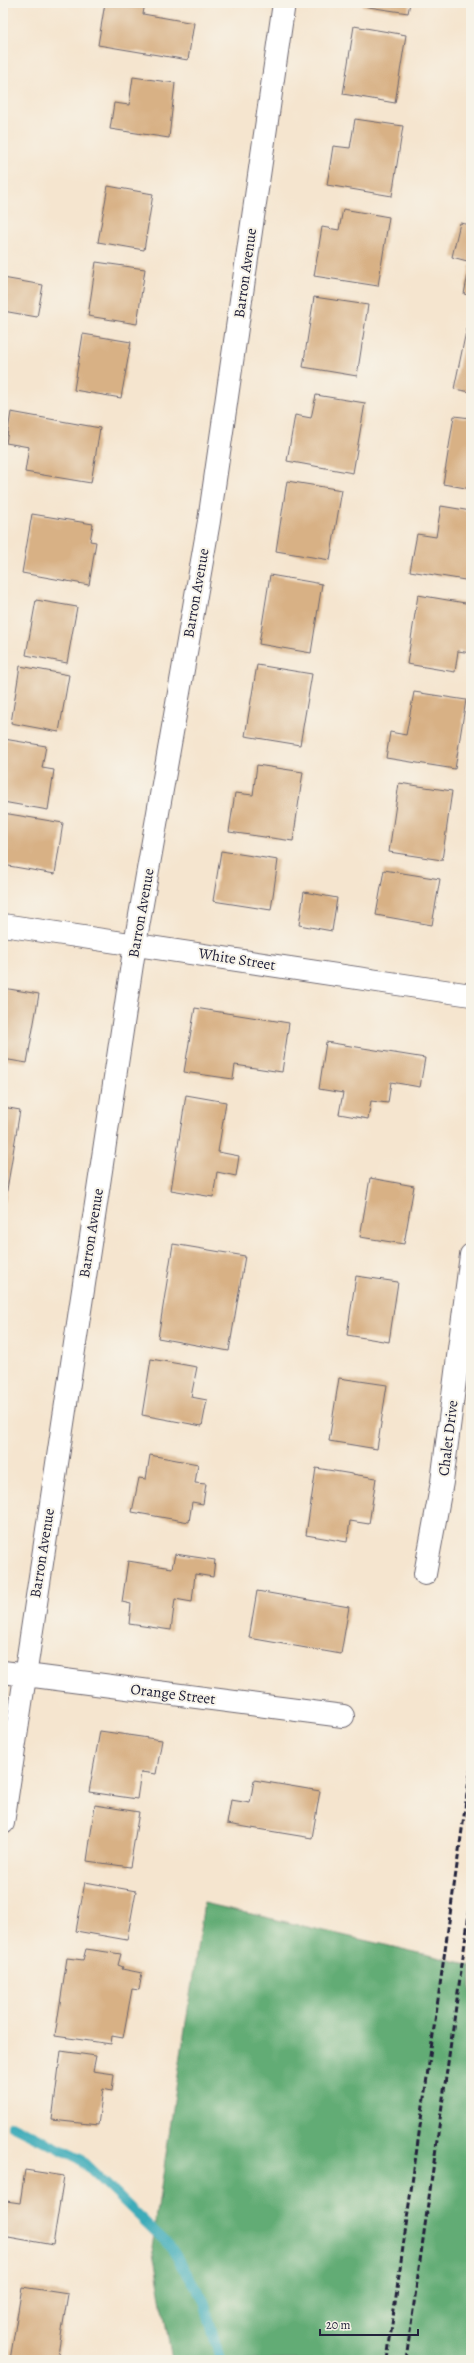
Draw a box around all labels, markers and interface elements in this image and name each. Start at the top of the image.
street label: Barron Avenue [229,226,261,319]
street label: Barron Avenue [178,546,214,639]
street label: Barron Avenue [123,866,159,959]
street label: White Street [196,943,277,975]
street label: Barron Avenue [74,1186,108,1279]
street label: Chalet Drive [433,1399,463,1477]
street label: Barron Avenue [25,1506,59,1599]
street label: Orange Street [129,1679,217,1709]
scale bar [320,2311,418,2337]
text: 20 m [326,2317,350,2333]

